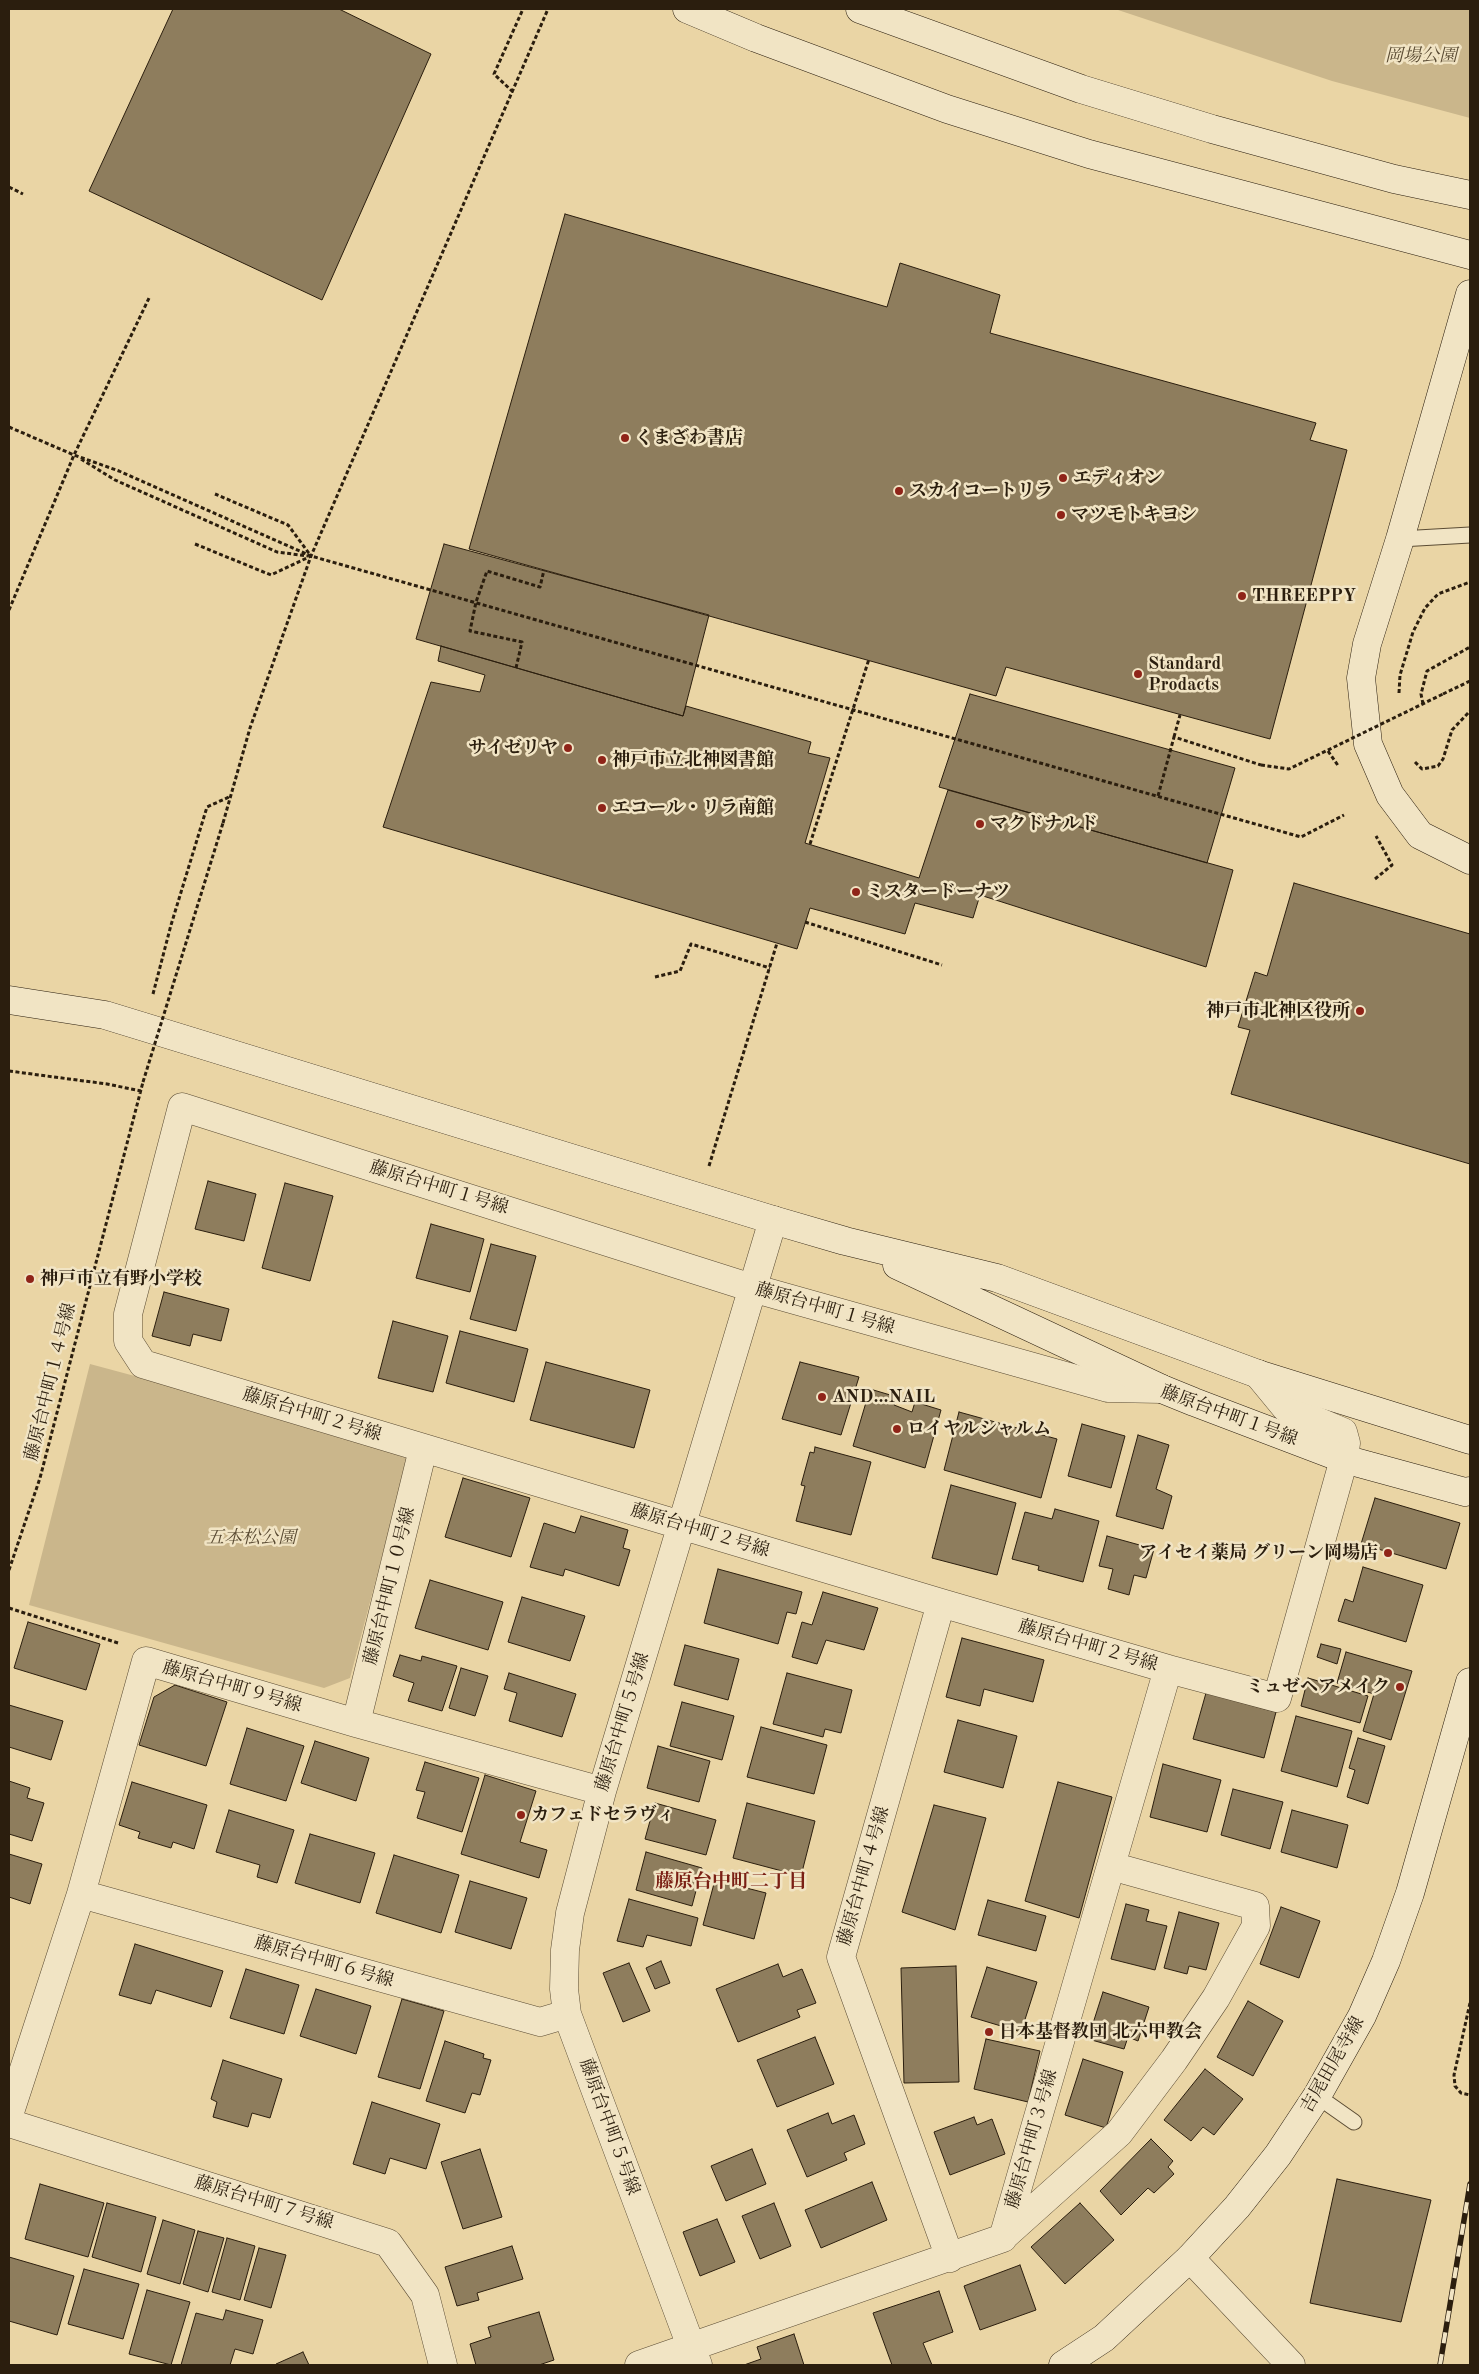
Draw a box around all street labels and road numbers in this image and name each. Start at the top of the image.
street label: 藤原台中町１号線 [367,1157,511,1219]
street label: 藤原台中町１号線 [753,1279,897,1339]
street label: 藤原台中町１４号線 [21,1301,81,1463]
street label: 藤原台中町１号線 [1158,1381,1300,1451]
street label: 藤原台中町２号線 [240,1384,384,1446]
street label: 藤原台中町２号線 [628,1500,772,1562]
street label: 藤原台中町１０号線 [360,1505,420,1667]
street label: 藤原台中町２号線 [1016,1616,1160,1676]
street label: 藤原台中町５号線 [592,1650,654,1794]
street label: 藤原台中町９号線 [160,1657,304,1717]
street label: 藤原台中町４号線 [834,1804,894,1948]
street label: 藤原台中町６号線 [252,1932,396,1992]
street label: 吉尾田尾寺線 [1297,2013,1369,2117]
street label: 藤原台中町５号線 [574,2056,644,2198]
street label: 藤原台中町３号線 [1002,2067,1062,2211]
street label: 藤原台中町７号線 [192,2172,336,2234]

